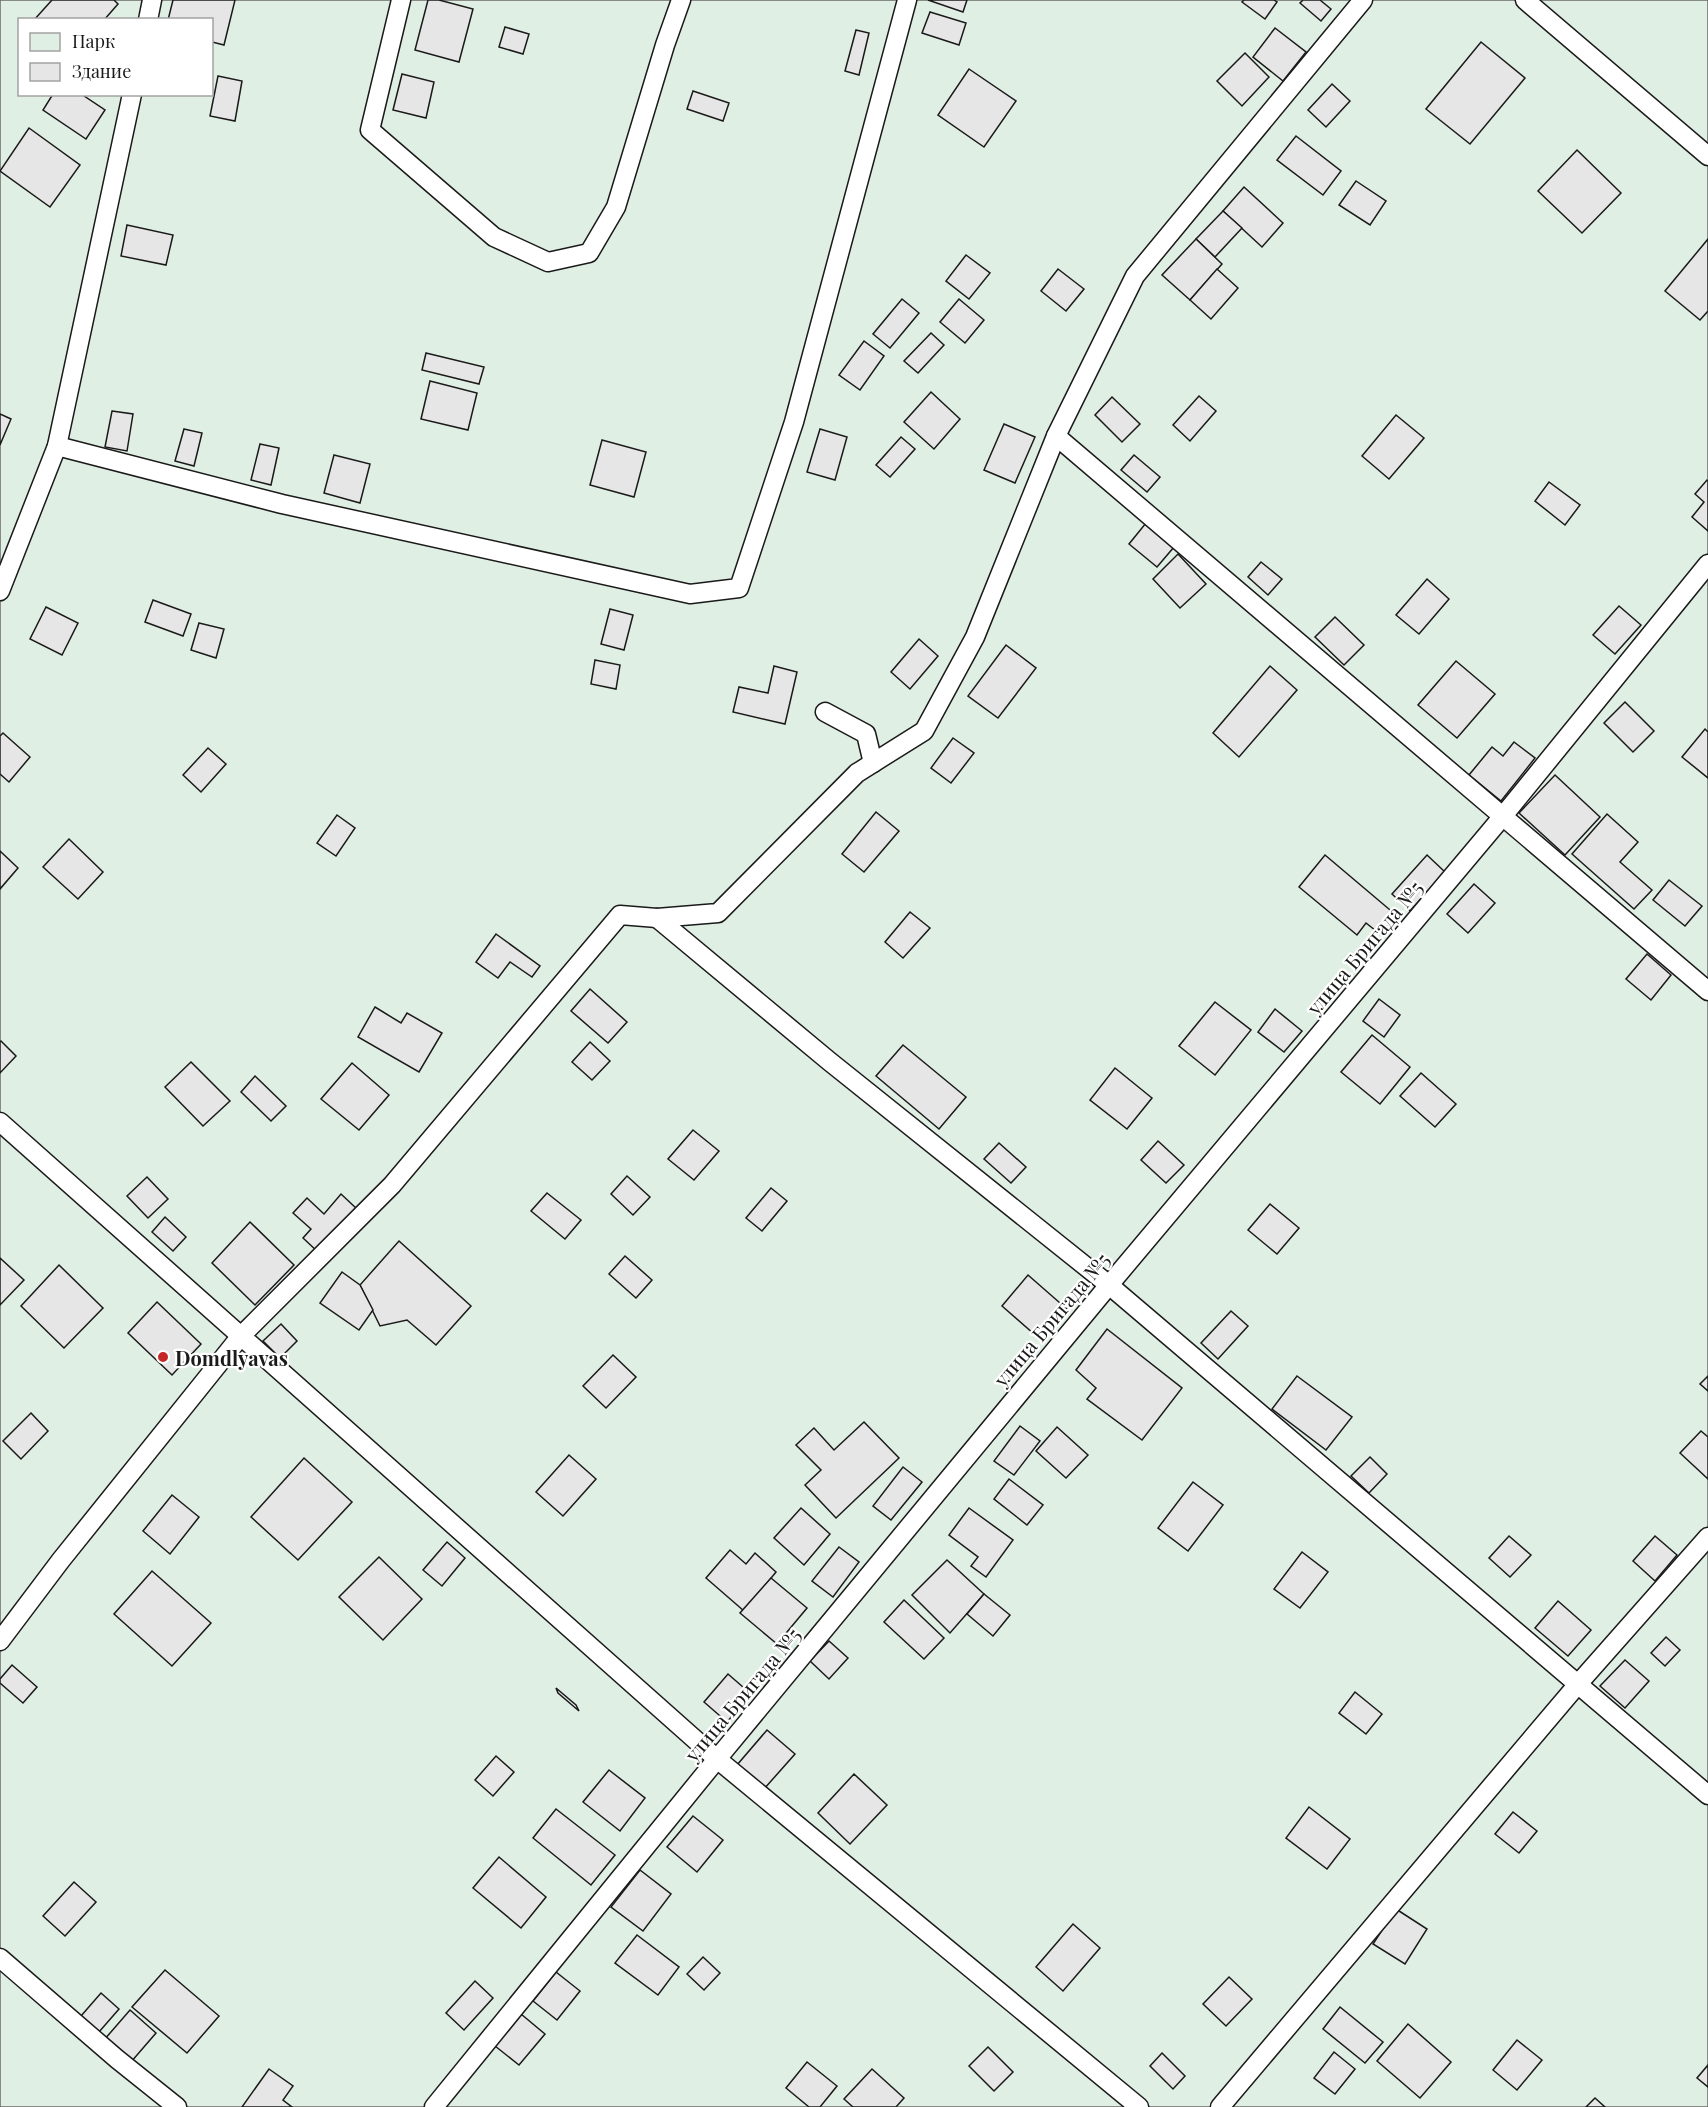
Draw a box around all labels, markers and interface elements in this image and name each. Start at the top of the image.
legend [18,18,213,96]
text: Парк [72,29,115,53]
text: Здание [72,59,131,83]
street label: улица Бригада №5 [1299,874,1428,1021]
street label: улица Бригада №5 [986,1246,1115,1393]
place label: Domdlyavas [175,1344,288,1371]
marker: Domdlyavas [156,1350,170,1364]
street label: улица Бригада №5 [677,1621,806,1768]

